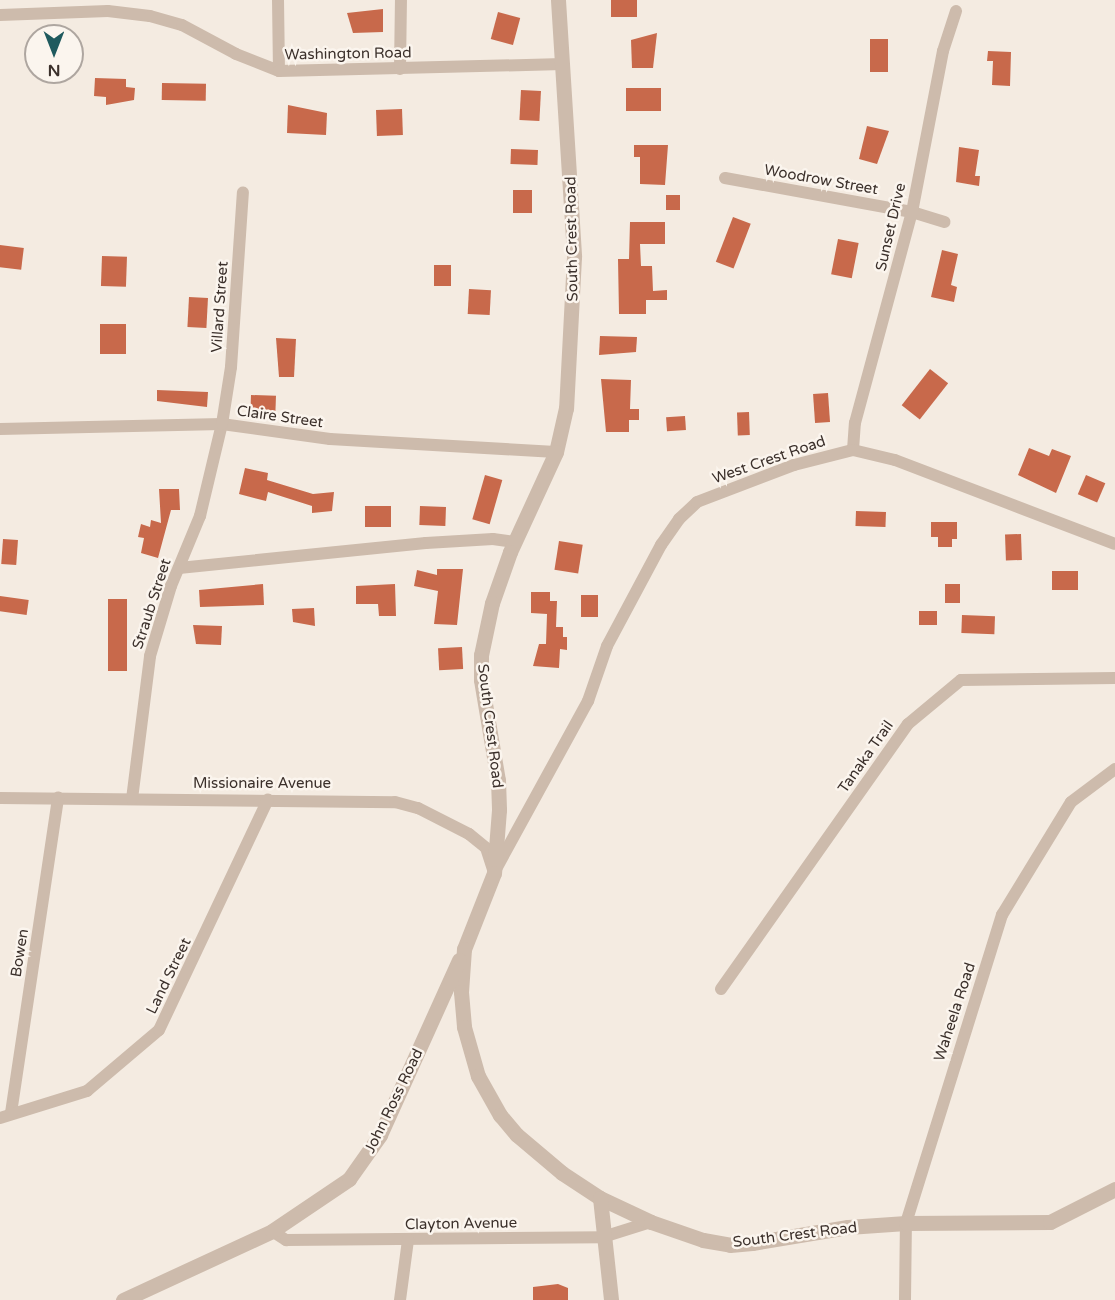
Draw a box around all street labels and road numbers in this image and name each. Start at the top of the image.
street label: Washington Road [284,44,412,64]
street label: Woodrow Street [763,161,879,199]
street label: South Crest Road [562,176,582,302]
street label: Sunset Drive [872,181,910,273]
street label: Villard Street [208,261,232,353]
street label: Claire Street [236,402,324,432]
street label: West Crest Road [710,432,828,488]
street label: Straub Street [129,556,175,652]
street label: South Crest Road [473,663,507,789]
street label: Tanaka Trail [834,717,898,797]
street label: Missionaire Avenue [193,775,331,793]
street label: Bowen [7,928,33,978]
street label: Land Street [143,935,195,1017]
street label: Waheela Road [931,960,979,1064]
street label: John Ross Road [361,1046,427,1156]
street label: Clayton Avenue [405,1214,517,1234]
street label: South Crest Road [732,1218,858,1252]

